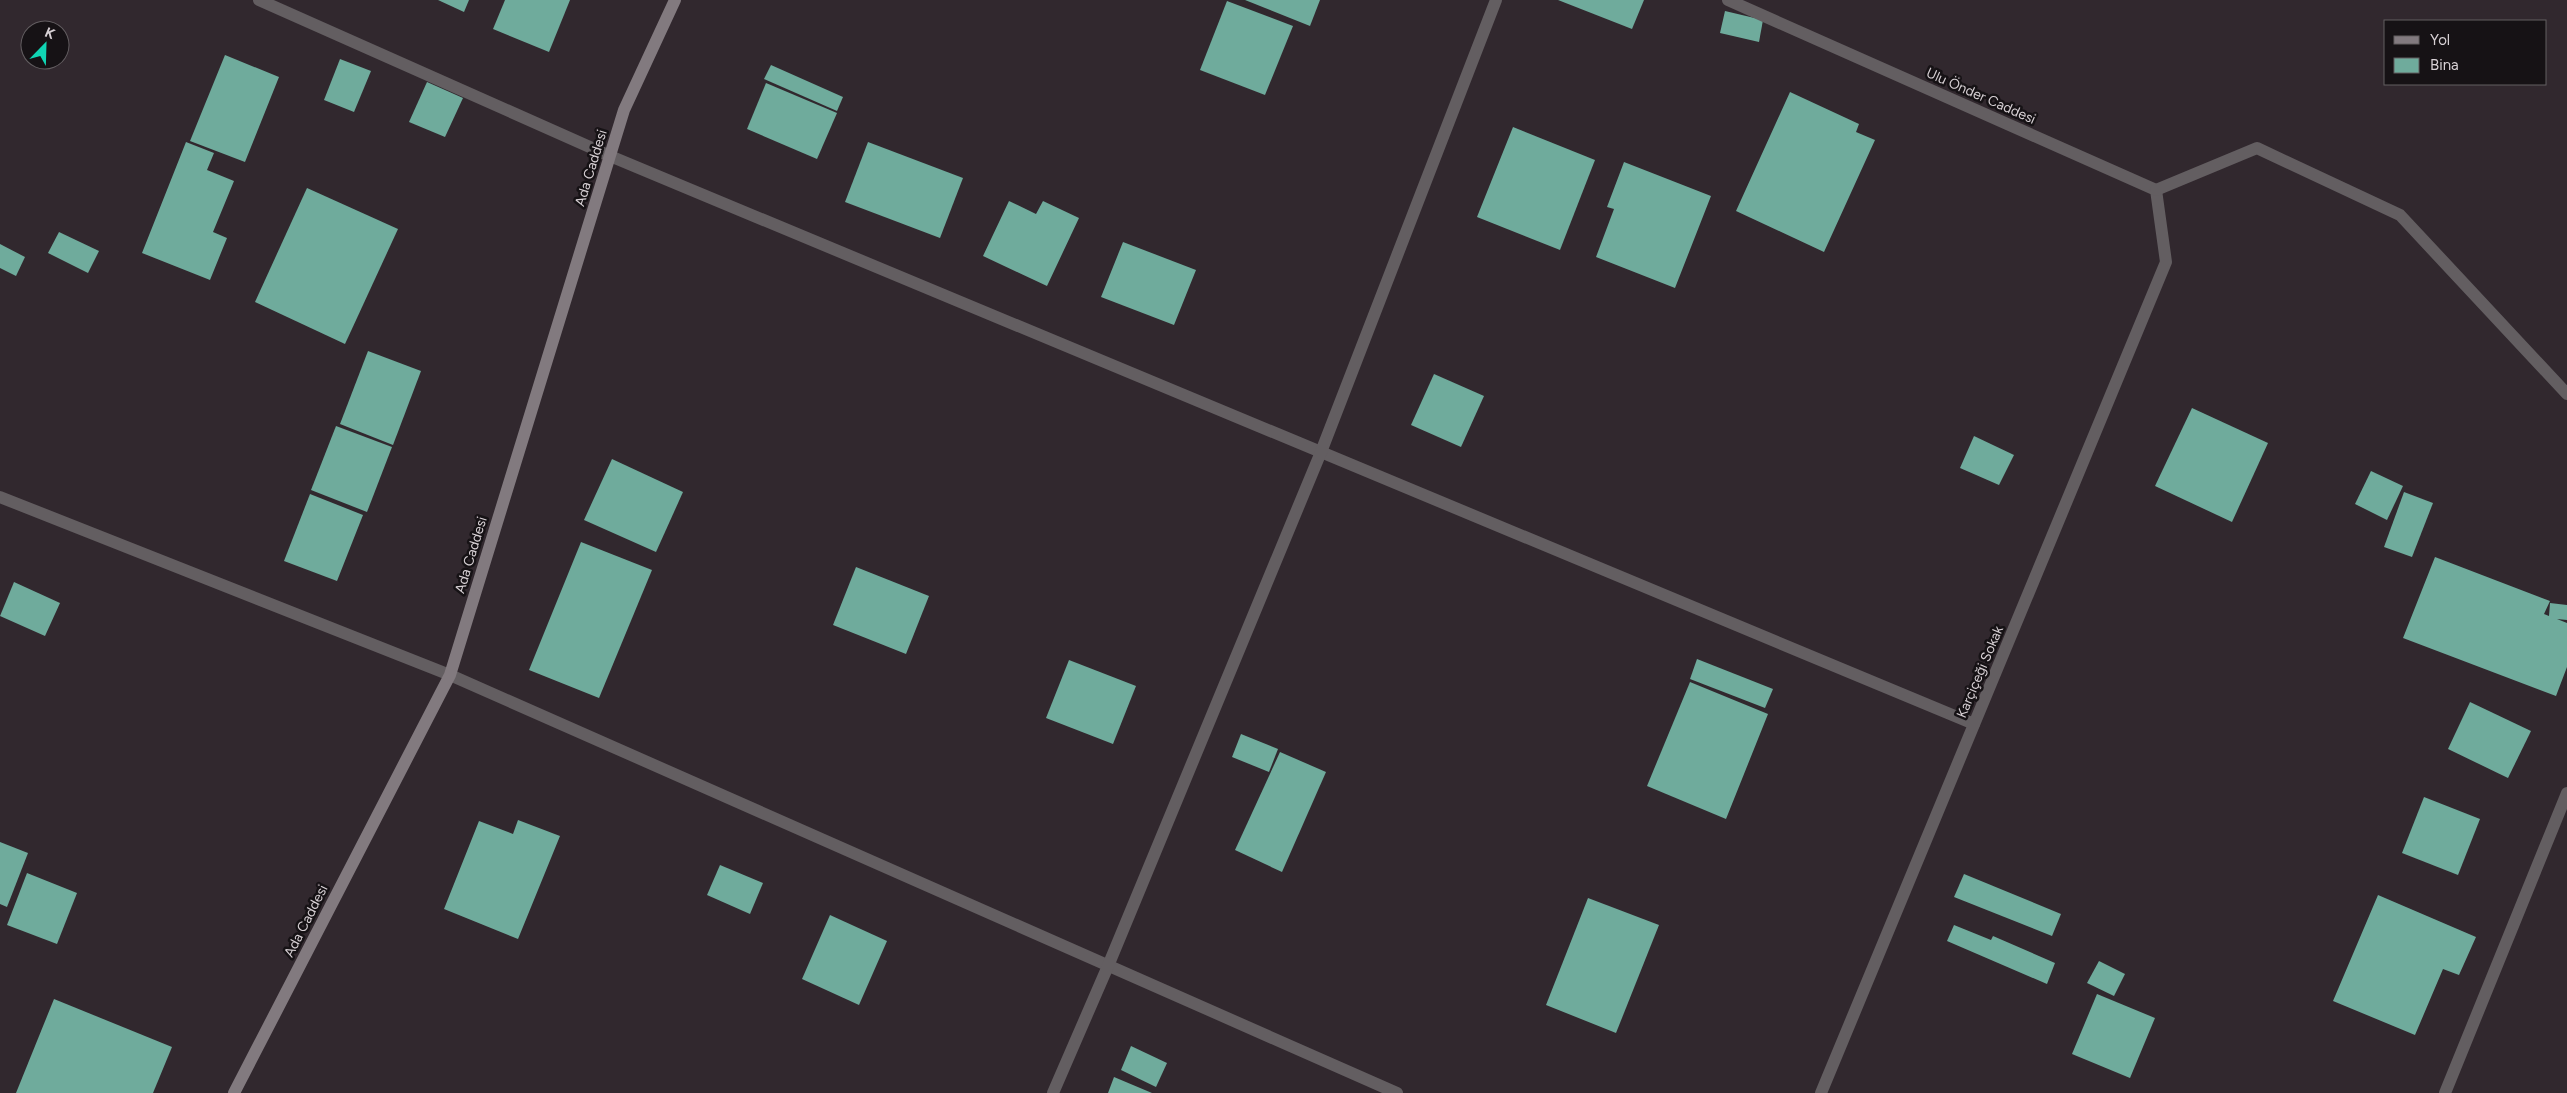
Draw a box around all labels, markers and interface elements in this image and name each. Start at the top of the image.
north arrow [20,20,70,70]
legend [2384,20,2547,85]
text: K [42,24,58,43]
text: Yol [2430,31,2450,49]
text: Bina [2430,56,2459,74]
street label: Ulu Önder Caddesi [1924,64,2038,128]
street label: Ada Caddesi [571,128,611,208]
street label: Ada Caddesi [451,515,491,595]
street label: Karçiçeği Sokak [1953,623,2007,721]
street label: Ada Caddesi [280,882,332,960]

